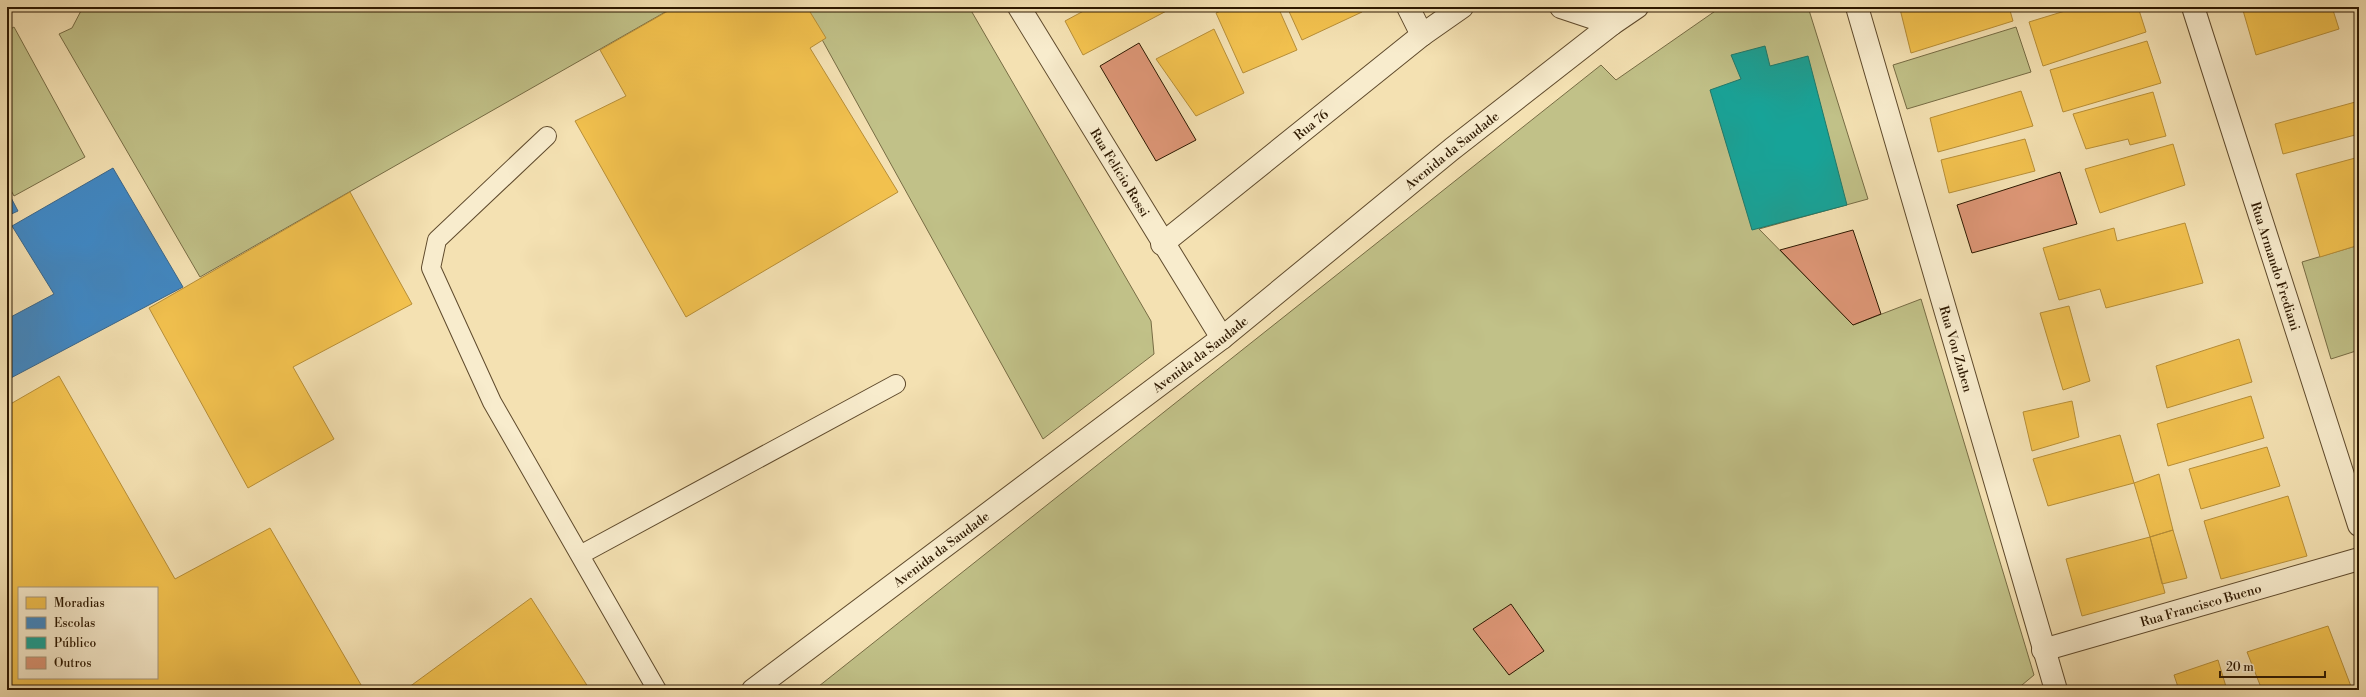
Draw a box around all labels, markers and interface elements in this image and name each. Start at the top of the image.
street label: Rua 76 [1291,106,1332,144]
street label: Avenida da Saudade [1401,108,1503,194]
street label: Rua Felício Rossi [1086,126,1153,220]
street label: Rua Armando Frediani [2247,200,2303,333]
street label: Rua Von Zuben [1935,304,1976,394]
street label: Avenida da Saudade [1149,313,1252,397]
street label: Avenida da Saudade [890,508,993,592]
street label: Rua Francisco Bueno [2138,581,2263,631]
legend [18,587,158,679]
text: Moradias [54,596,105,611]
text: Escolas [54,616,95,631]
text: Público [54,636,97,651]
scale bar [2220,653,2325,679]
text: Outros [54,656,92,671]
text: 20 m [2226,660,2254,675]

